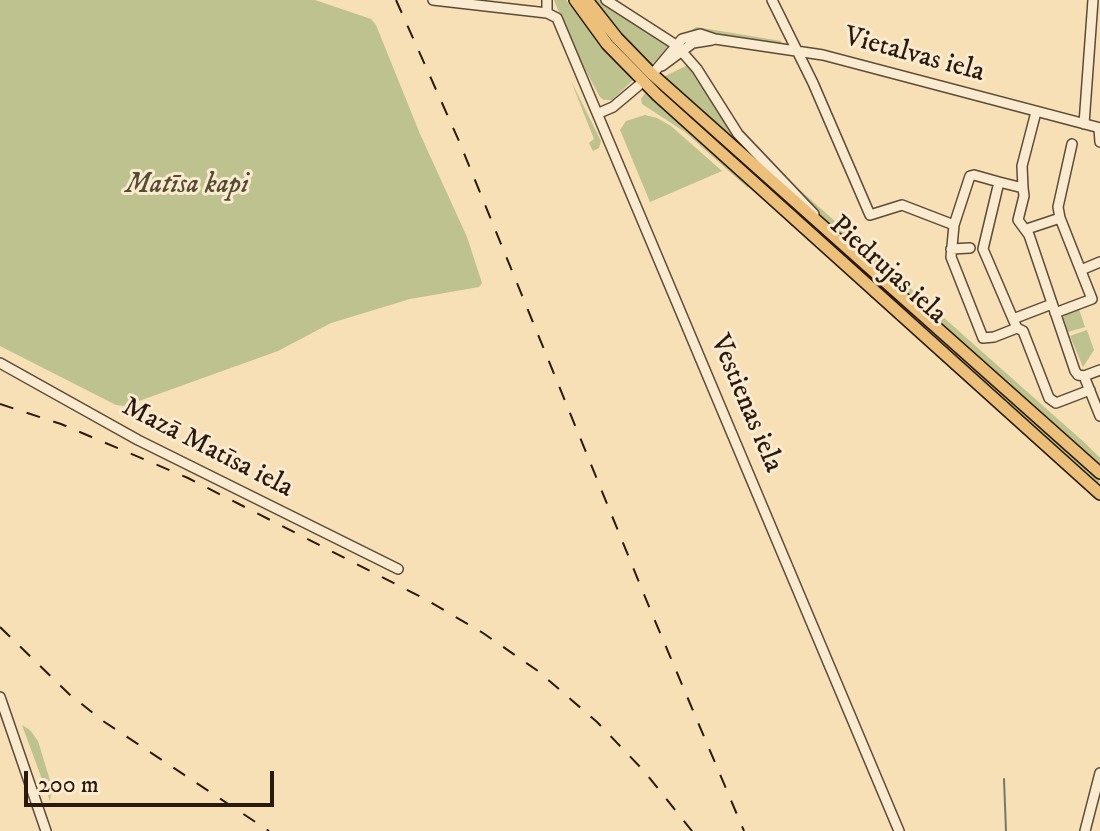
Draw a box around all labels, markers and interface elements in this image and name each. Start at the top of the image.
street label: Vietalvas iela [840,21,988,91]
park label: Matīsa kapi [125,169,249,203]
street label: Piedrujas iela [821,210,953,332]
street label: Vestienas iela [701,330,789,478]
street label: Mazā Matīsa iela [116,391,298,507]
scale bar [28,755,278,805]
text: 200 m [38,770,99,800]

